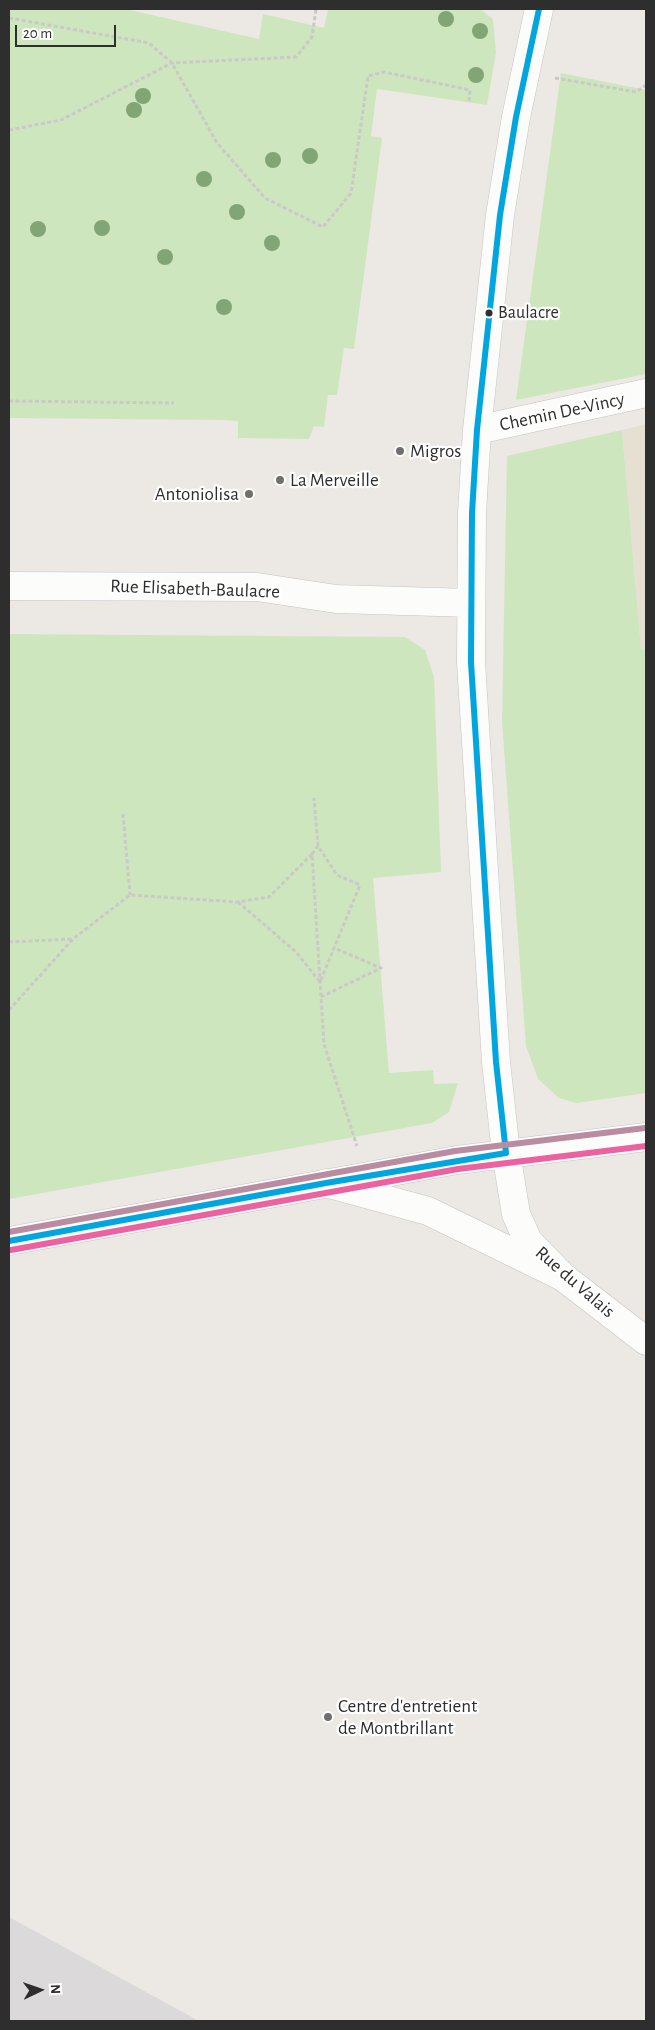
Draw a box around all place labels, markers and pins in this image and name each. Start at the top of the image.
place label: Baulacre [498,302,559,324]
marker: Baulacre [484,308,494,318]
place label: Migros [410,440,461,462]
marker: Migros [394,445,406,457]
place label: La Merveille [290,469,379,491]
marker: La Merveille [274,474,286,486]
place label: Antoniolisa [155,483,239,505]
marker: Antoniolisa [243,488,255,500]
place label: Centre d'entretient de Montbrillant [338,1695,477,1739]
marker: Centre d'entretient de Montbrillant [322,1711,334,1723]

